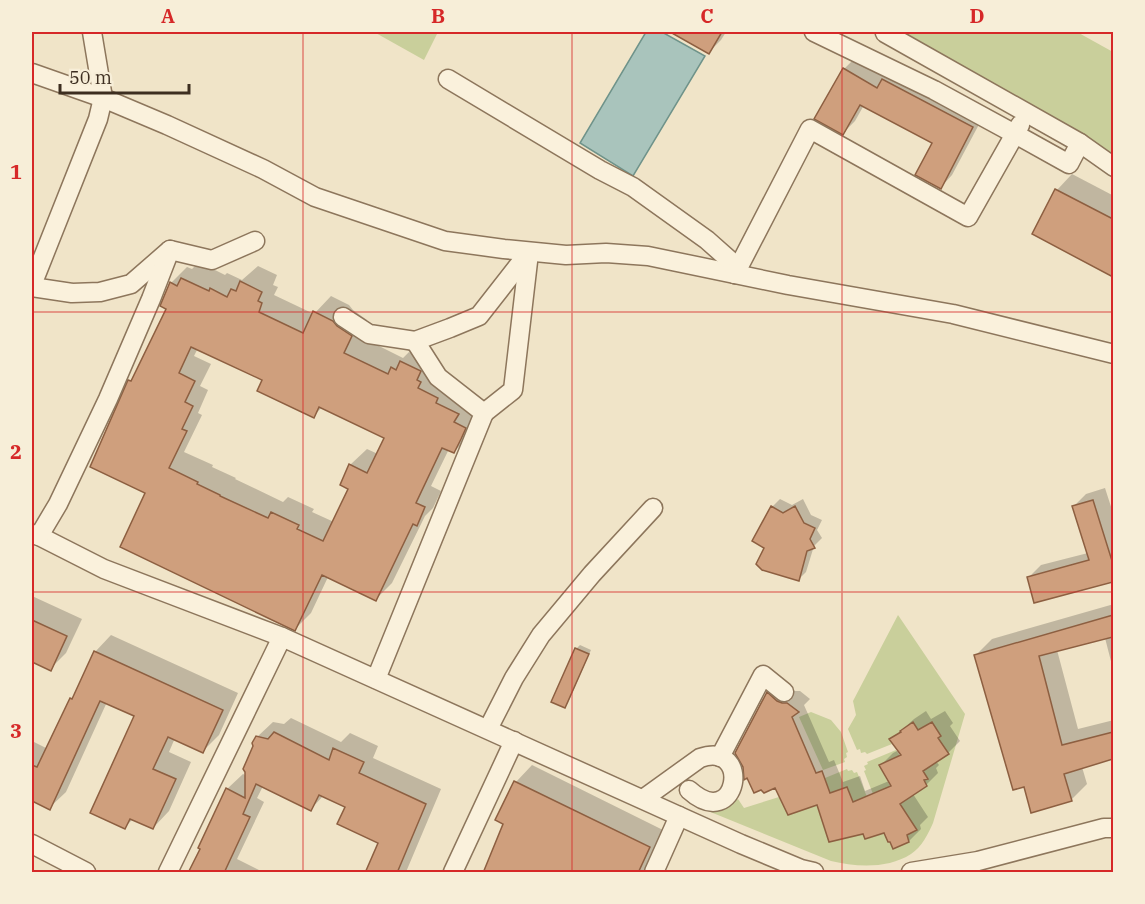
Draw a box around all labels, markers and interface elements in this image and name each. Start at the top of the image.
text: A [161,2,175,29]
text: B [431,2,445,29]
text: C [700,2,714,29]
text: D [969,2,985,29]
scale bar [60,57,189,95]
text: 50 m [69,66,112,89]
text: 1 [10,158,22,185]
text: 2 [10,438,22,465]
text: 3 [10,717,22,744]

